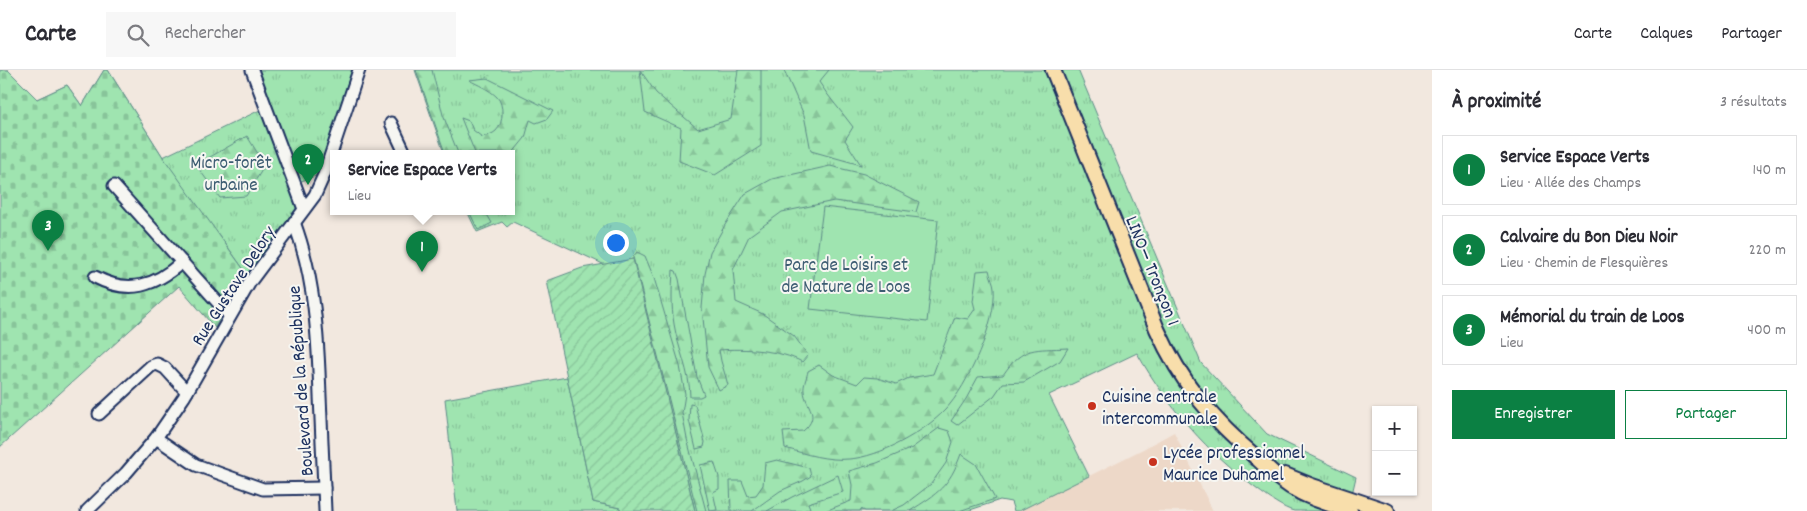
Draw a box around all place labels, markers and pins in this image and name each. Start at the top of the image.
pin: 2 [292,144,324,185]
pin: 3 [32,210,64,251]
pin: 1 [406,231,438,272]
place label: Cuisine centrale intercommunale [1102,385,1218,434]
marker: Cuisine centrale intercommunale [1086,400,1098,412]
place label: Lycée professionnel Maurice Duhamel [1163,441,1305,490]
marker: Lycée professionnel Maurice Duhamel [1147,456,1159,468]

